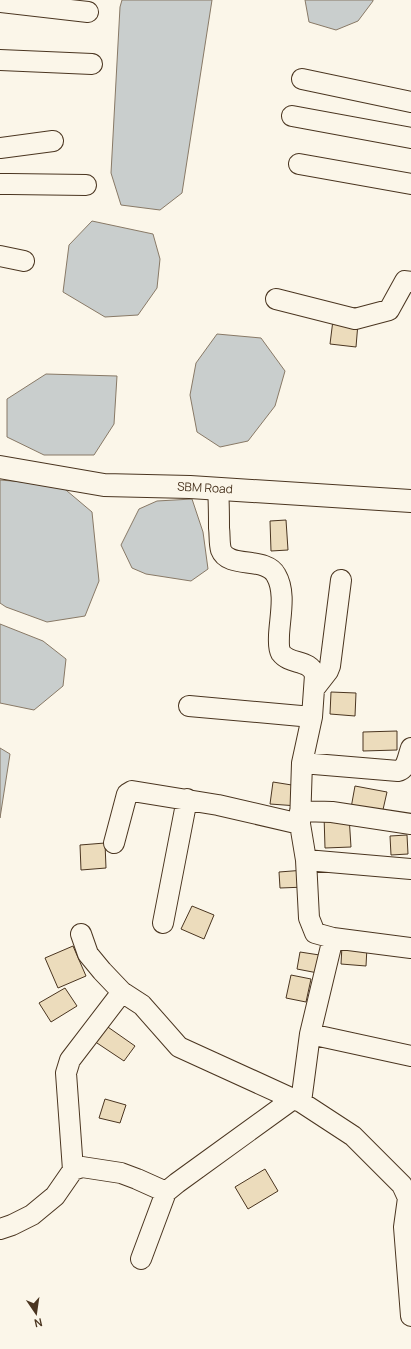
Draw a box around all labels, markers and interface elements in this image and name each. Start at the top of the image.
street label: SBM Road [177,478,233,497]
north arrow [16,1293,56,1333]
text: N [33,1315,44,1331]

